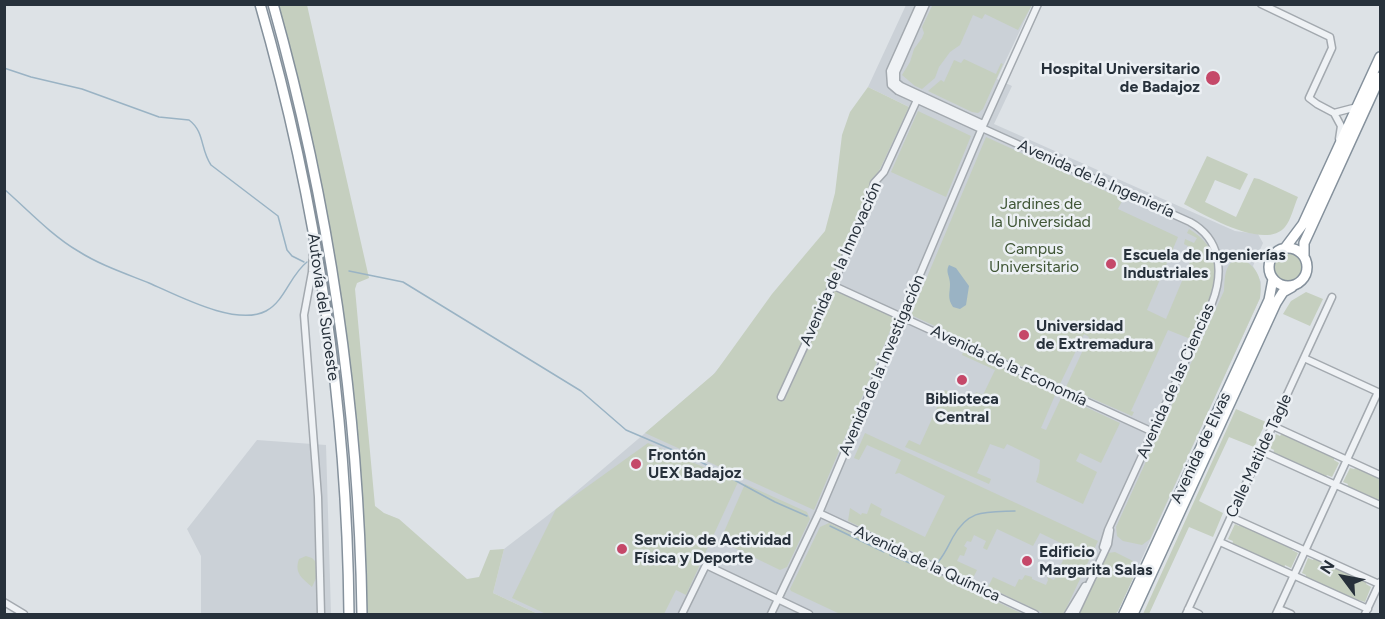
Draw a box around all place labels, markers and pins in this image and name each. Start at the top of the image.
place label: Hospital Universitario de Badajoz [1041,59,1200,97]
marker: Hospital Universitario de Badajoz [1204,69,1222,87]
place label: Escuela de Ingenierías Industriales [1123,245,1286,283]
marker: Escuela de Ingenierías Industriales [1104,257,1118,271]
place label: Universidad de Extremadura [1036,316,1153,354]
marker: Universidad de Extremadura [1017,328,1031,342]
marker: Biblioteca Central [955,373,969,387]
place label: Biblioteca Central [925,389,999,427]
place label: Frontón UEX Badajoz [648,445,741,483]
marker: Frontón UEX Badajoz [629,457,643,471]
place label: Servicio de Actividad Física y Deporte [634,530,791,568]
marker: Servicio de Actividad Física y Deporte [615,542,629,556]
place label: Edificio Margarita Salas [1039,542,1152,580]
marker: Edificio Margarita Salas [1020,554,1034,568]

